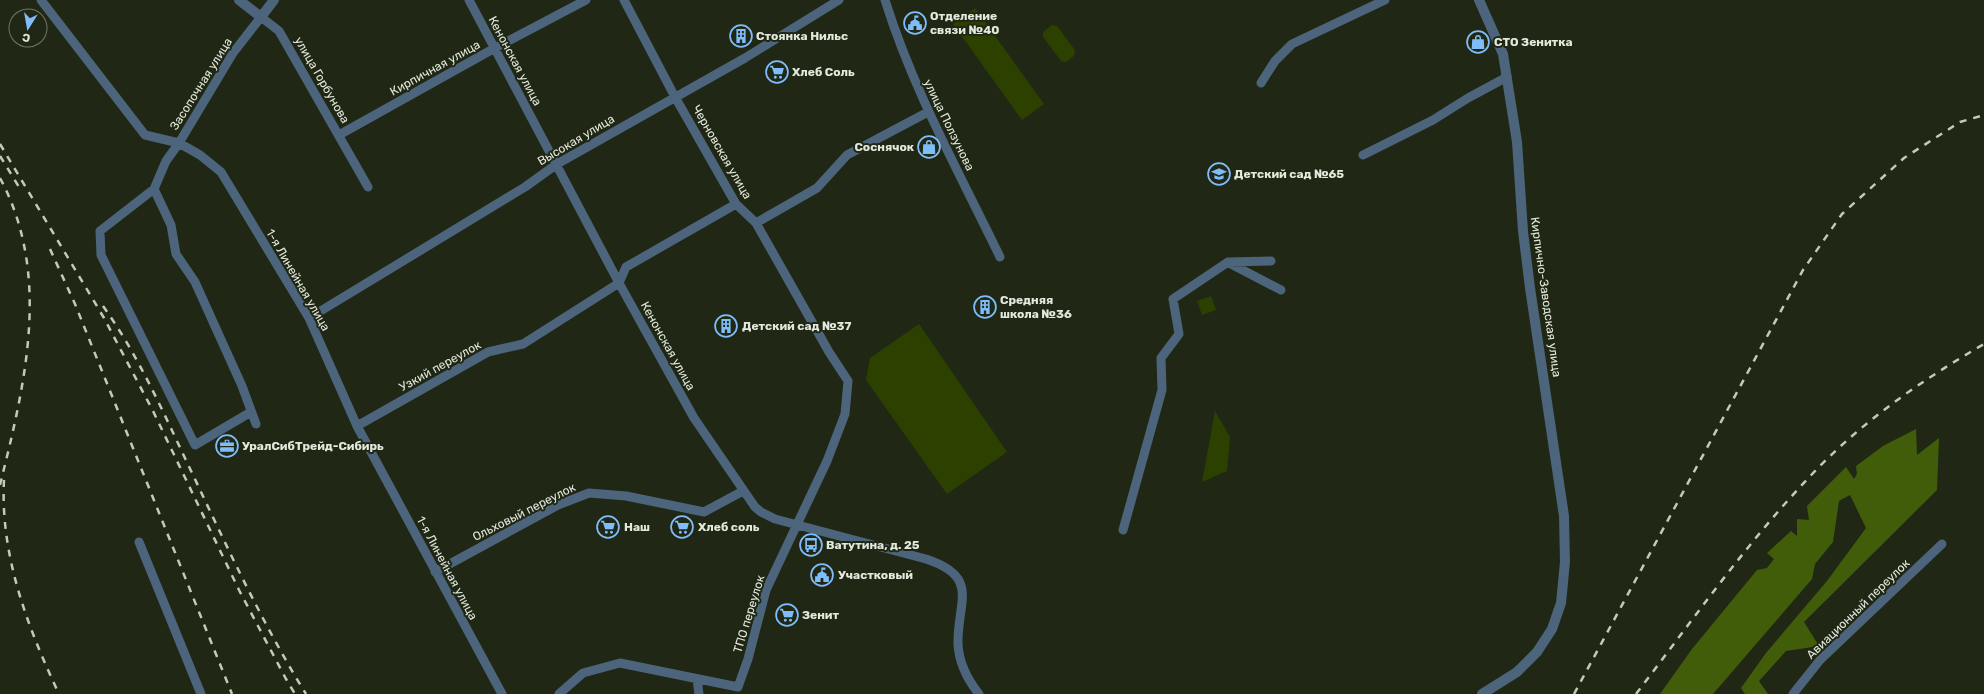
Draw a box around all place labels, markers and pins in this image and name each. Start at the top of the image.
place label: Отделение связи №40 [930,9,1000,37]
public building icon: Отделение связи №40 [902,10,928,36]
building icon: Стоянка Нильс [728,23,754,49]
place label: Стоянка Нильс [756,29,848,43]
shop icon: СТО Зенитка [1465,29,1491,55]
place label: СТО Зенитка [1494,35,1573,49]
supermarket icon: Хлеб Соль [764,59,790,85]
place label: Хлеб Соль [792,65,855,79]
shop icon: Соснячок [916,134,942,160]
place label: Соснячок [854,140,915,154]
school or university icon: Детский сад №65 [1206,161,1232,187]
place label: Детский сад №65 [1234,167,1344,181]
place label: Средняя школа №36 [1000,293,1072,321]
building icon: Средняя школа №36 [972,294,998,320]
building icon: Детский сад №37 [713,313,739,339]
place label: Детский сад №37 [742,319,851,333]
office icon: УралСибТрейд-Сибирь [214,433,240,459]
place label: УралСибТрейд-Сибирь [242,439,384,453]
supermarket icon: Наш [595,514,621,540]
supermarket icon: Хлеб соль [669,514,695,540]
place label: Наш [624,520,650,534]
place label: Хлеб соль [698,520,760,534]
bus stop icon: Ватутина, д. 25 [798,532,824,558]
place label: Ватутина, д. 25 [826,538,920,552]
public building icon: Участковый [809,562,835,588]
place label: Участковый [838,568,913,582]
supermarket icon: Зенит [774,602,800,628]
place label: Зенит [802,608,840,622]

